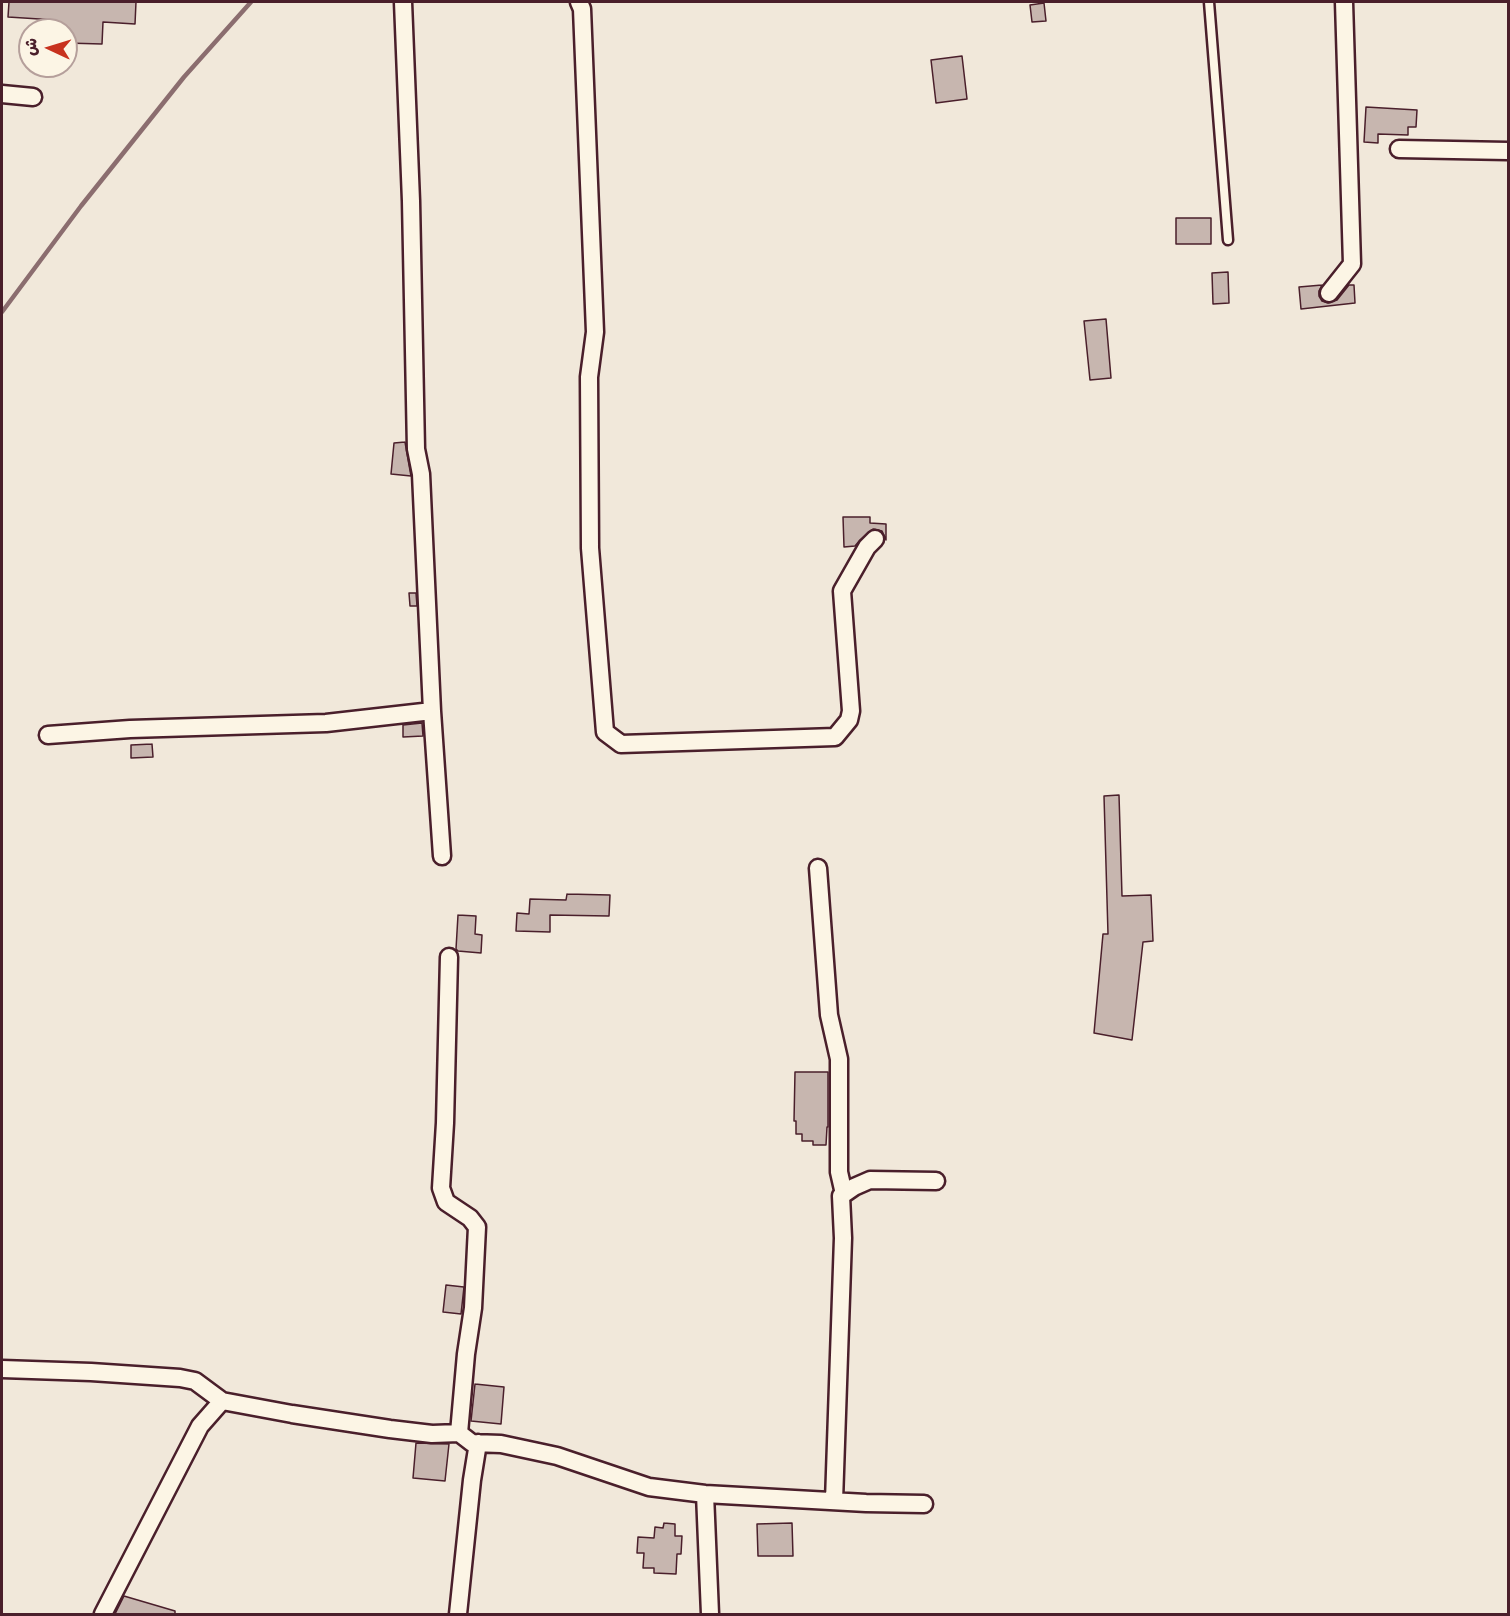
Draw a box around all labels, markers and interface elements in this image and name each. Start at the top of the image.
north arrow [18,18,78,78]
text: ش [21,37,42,56]

